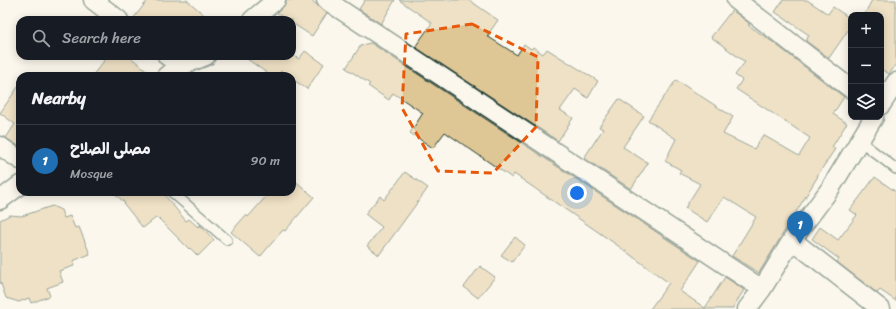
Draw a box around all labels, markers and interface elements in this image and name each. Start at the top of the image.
map controls [848,12,884,120]
button: + [848,12,884,48]
search box [16,16,296,60]
text: Search here [62,25,141,51]
icon: search [30,27,52,49]
button: − [848,48,884,84]
text: Nearby [32,83,86,113]
button: layers [848,84,884,120]
text: مصلى الصلاح [70,136,151,162]
text: 1 [42,149,48,172]
text: 90 m [250,149,280,172]
text: Mosque [70,162,113,185]
your location [567,183,587,203]
pin: 1 [787,211,813,244]

